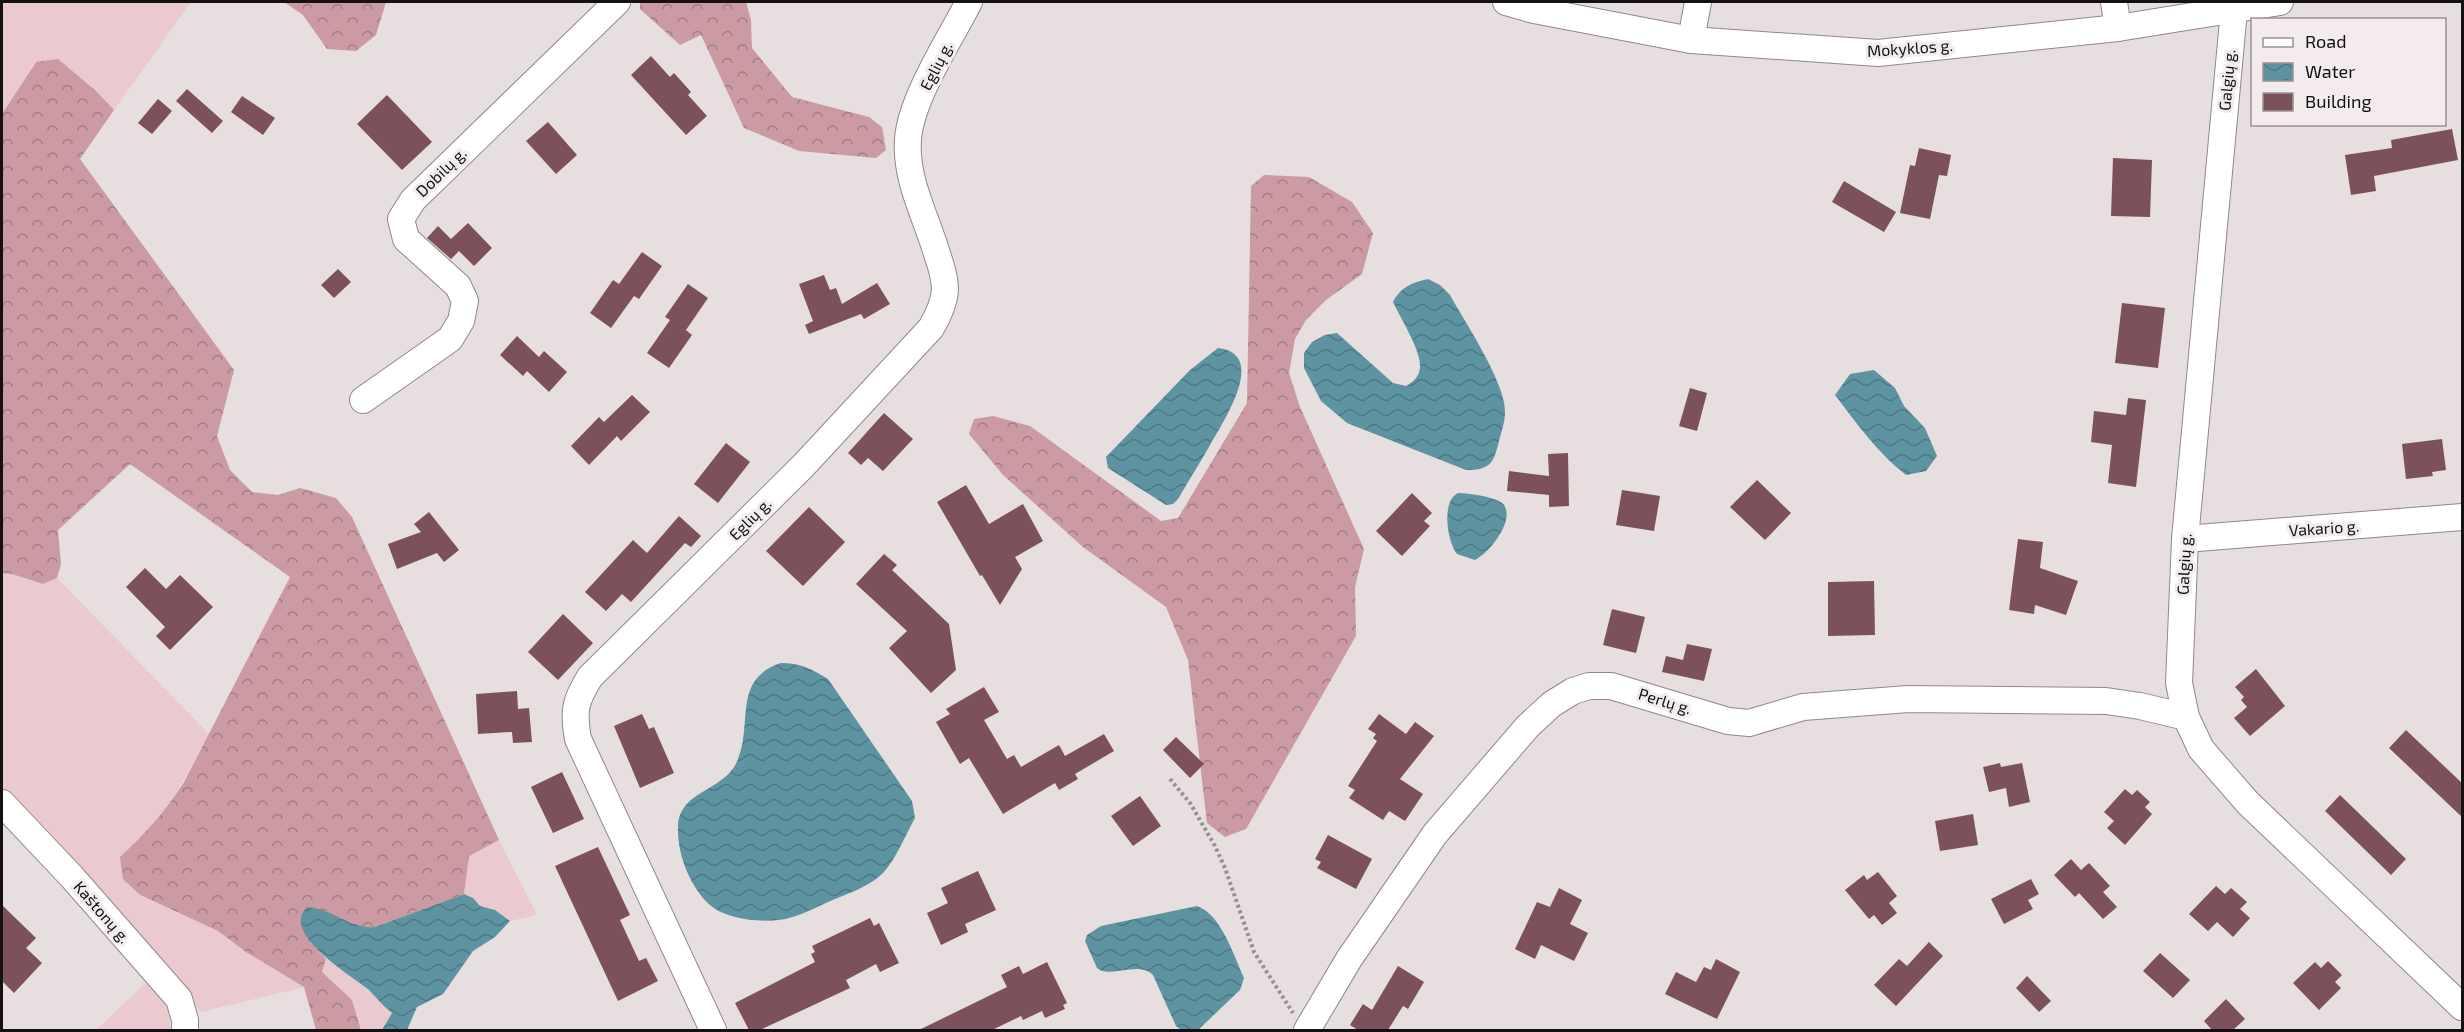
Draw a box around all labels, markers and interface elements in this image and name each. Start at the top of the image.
legend [2251,18,2446,126]
text: Road [2305,30,2346,52]
street label: Mokyklos g. [1866,35,1954,60]
street label: Eglių g. [915,38,956,93]
street label: Galgių g. [2214,48,2239,112]
text: Water [2305,60,2355,82]
text: Building [2305,90,2372,112]
street label: Dobilų g. [411,143,470,200]
street label: Eglių g. [725,494,775,544]
street label: Vakario g. [2288,516,2360,539]
street label: Galgių g. [2172,533,2195,595]
street label: Perlų g. [1636,683,1694,718]
street label: Kaštonų g. [70,877,135,947]

